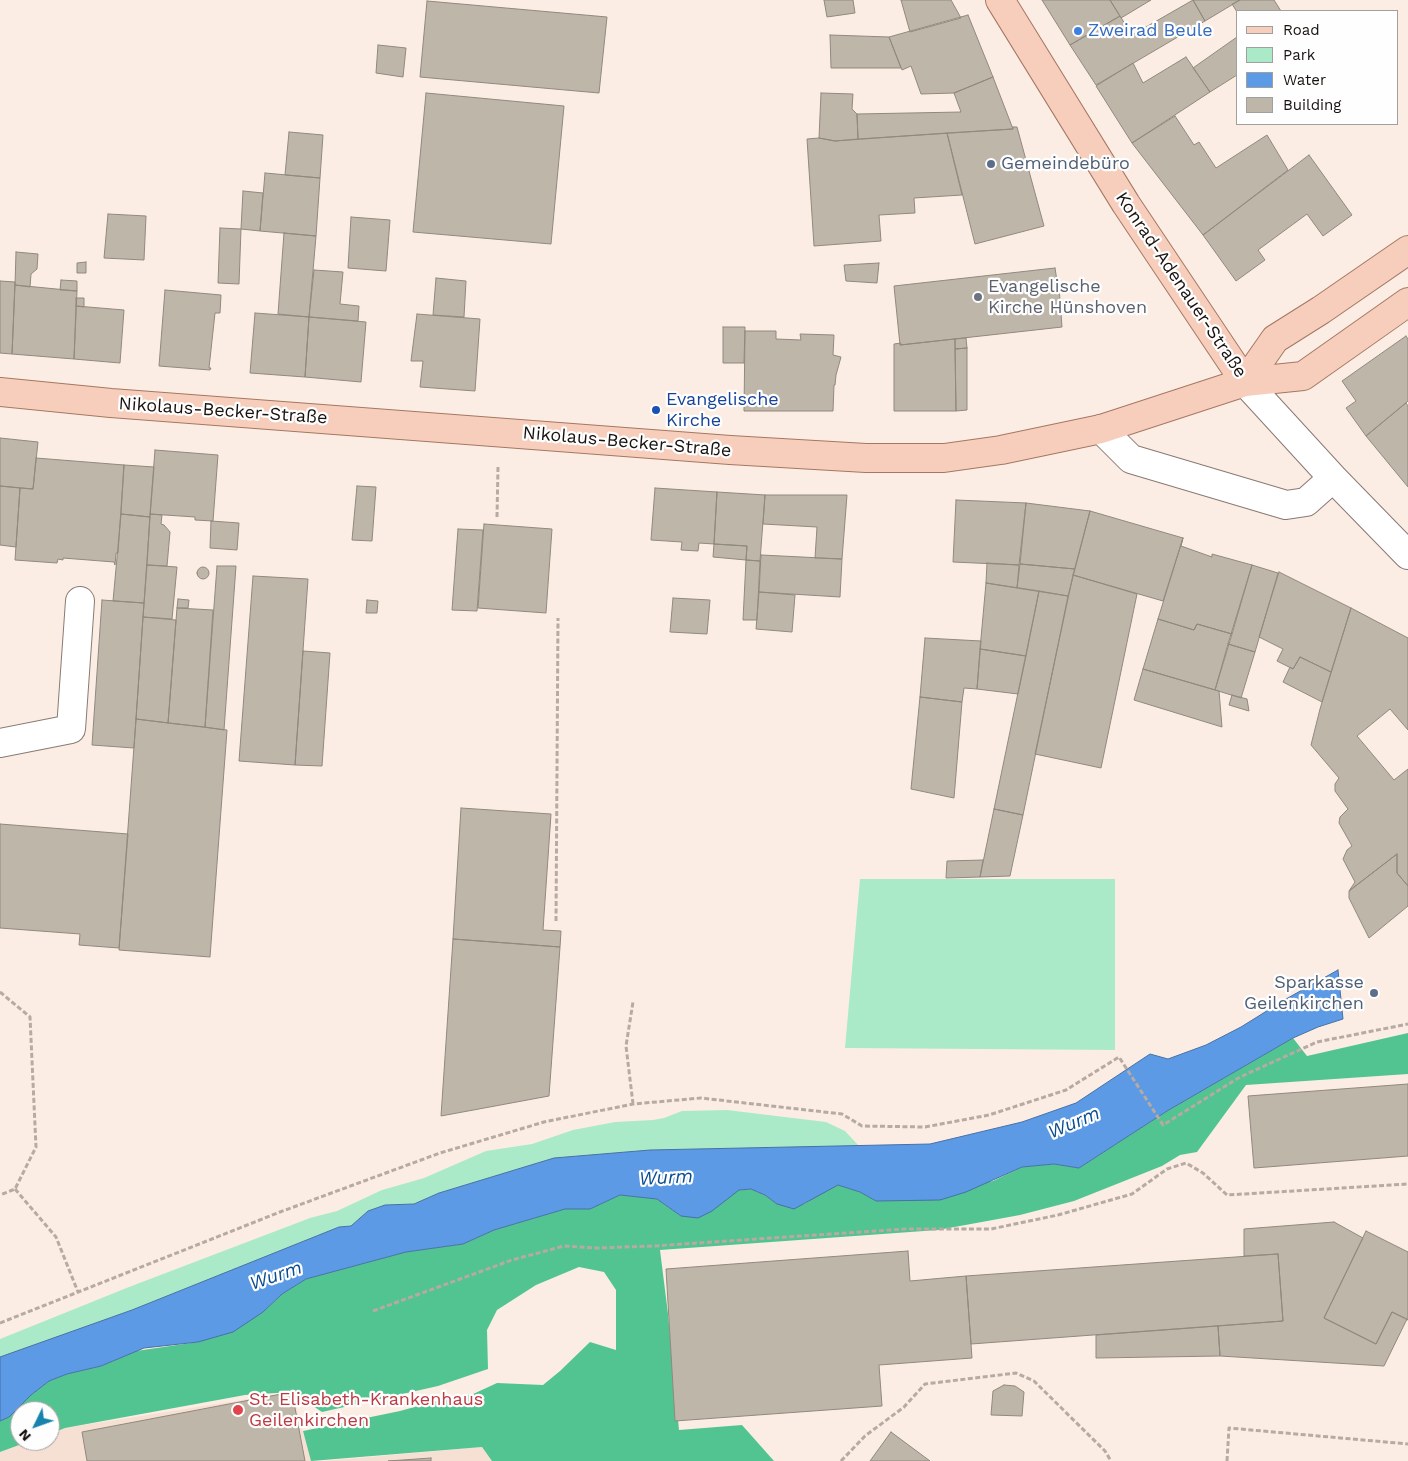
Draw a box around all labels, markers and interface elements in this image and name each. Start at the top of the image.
legend [1236,10,1398,125]
place label: Zweirad Beule [1088,20,1213,42]
text: Road [1283,21,1320,39]
marker: Zweirad Beule [1072,25,1084,37]
text: Park [1283,46,1315,64]
text: Water [1283,71,1326,89]
text: Building [1283,96,1341,114]
place label: Gemeindebüro [1001,153,1130,175]
marker: Gemeindebüro [985,158,997,170]
street label: Konrad-Adenauer-Straße [1111,188,1251,382]
place label: Evangelische Kirche Hünshoven [988,276,1147,318]
marker: Evangelische Kirche Hünshoven [972,291,984,303]
place label: Evangelische Kirche [666,389,779,432]
street label: Nikolaus-Becker-Straße [118,393,328,429]
marker: Evangelische Kirche [650,404,662,416]
street label: Nikolaus-Becker-Straße [522,422,732,462]
place label: Sparkasse Geilenkirchen [1244,972,1364,1014]
marker: Sparkasse Geilenkirchen [1368,987,1380,999]
water label: Wurm [1045,1102,1103,1144]
water label: Wurm [638,1165,694,1191]
water label: Wurm [247,1256,305,1296]
place label: St. Elisabeth-Krankenhaus Geilenkirchen [249,1389,483,1432]
north arrow [10,1401,60,1451]
marker: St. Elisabeth-Krankenhaus Geilenkirchen [231,1403,245,1417]
text: N [15,1426,34,1445]

